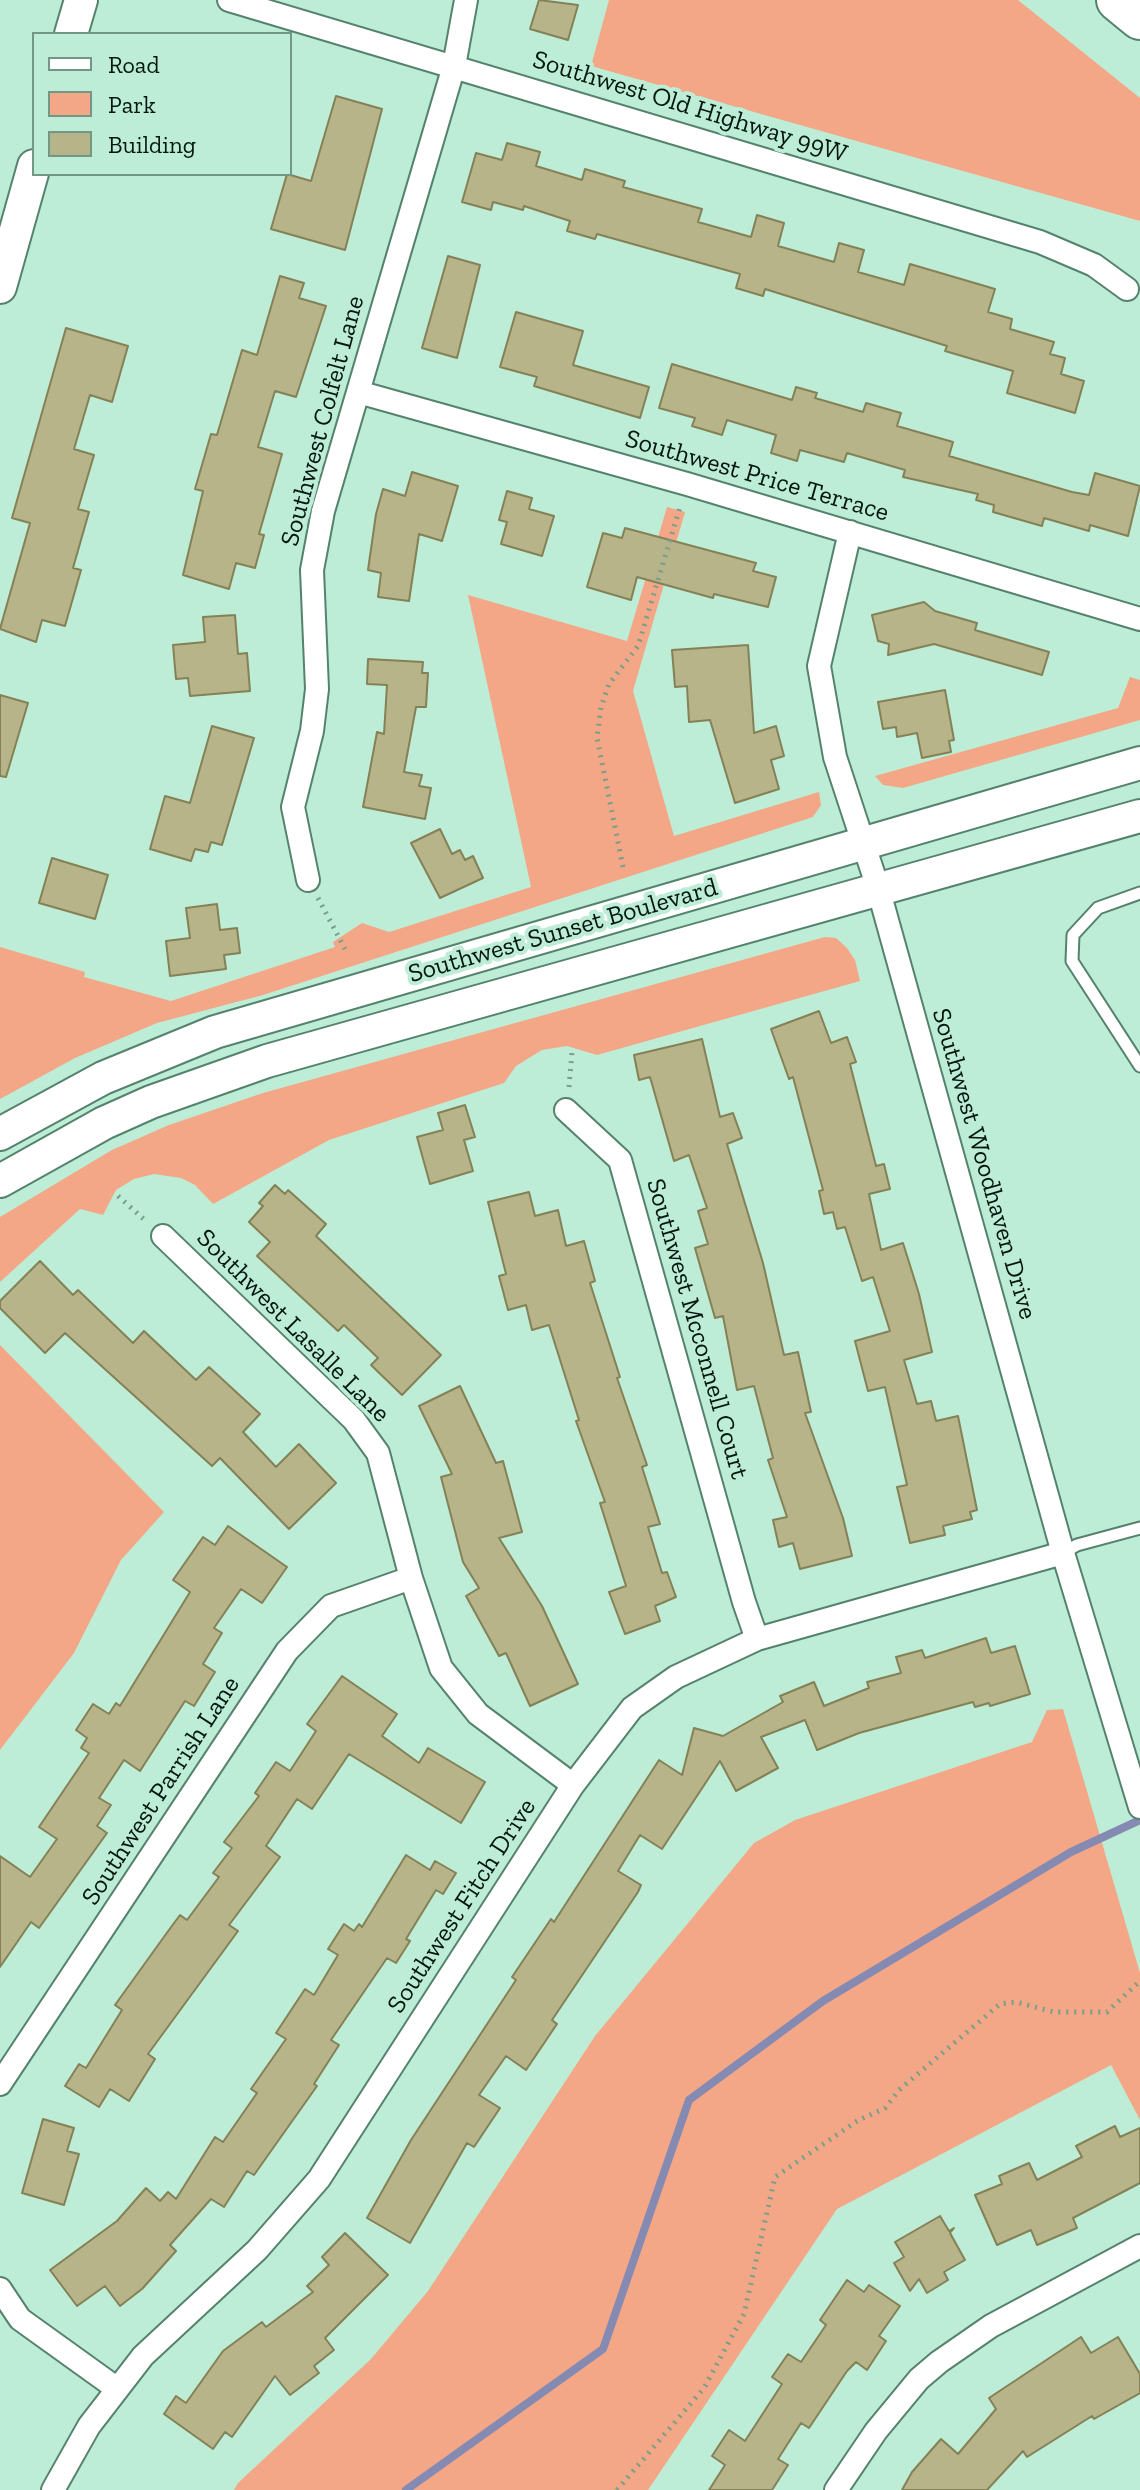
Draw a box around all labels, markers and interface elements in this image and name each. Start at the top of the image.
legend [32,32,292,176]
street label: Southwest Old Highway 99W [529,44,851,170]
text: Road [108,50,160,79]
text: Park [108,90,156,119]
text: Building [108,130,196,159]
street label: Southwest Colfelt Lane [275,292,371,550]
street label: Southwest Price Terrace [622,423,892,529]
street label: Southwest Sunset Boulevard [405,872,721,990]
street label: Southwest Woodhaven Drive [925,1005,1043,1323]
street label: Southwest Mcconnell Court [639,1175,755,1483]
street label: Southwest Lasalle Lane [190,1223,396,1429]
street label: Southwest Parrish Lane [75,1671,247,1911]
street label: Southwest Fitch Drive [381,1793,543,2019]

